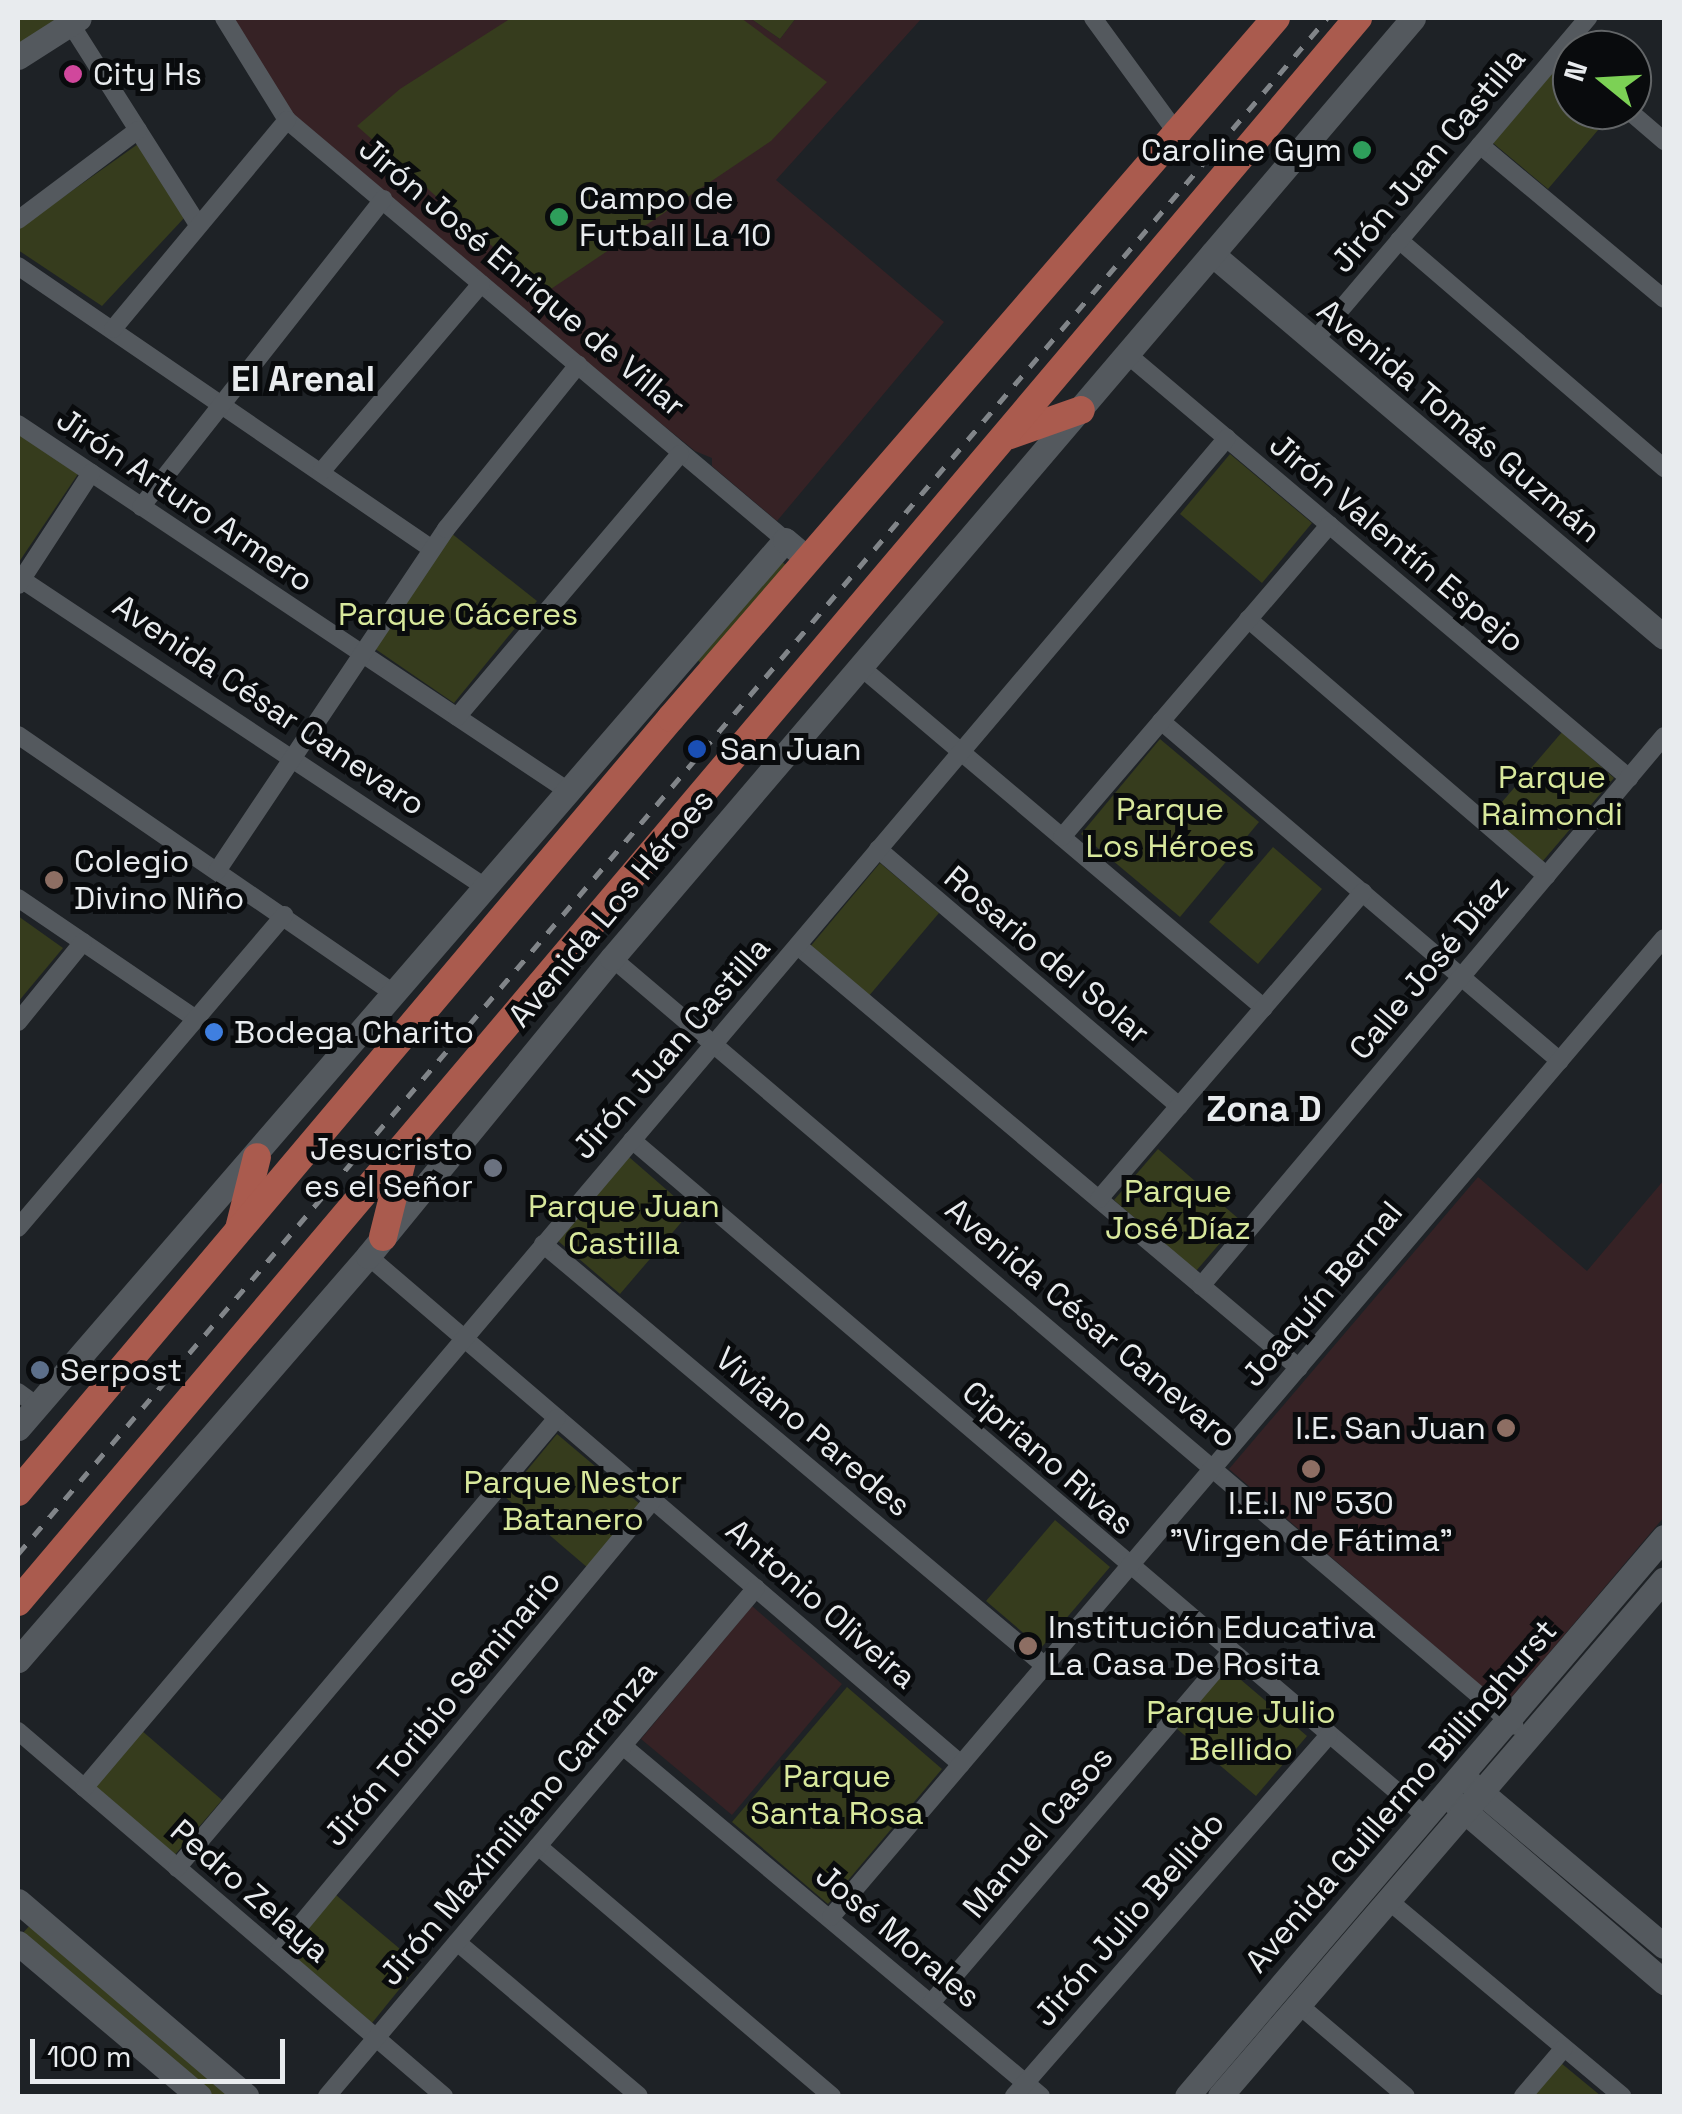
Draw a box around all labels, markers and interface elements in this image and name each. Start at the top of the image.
north arrow [1552,30,1652,130]
street label: Jirón Juan Castilla [1323,40,1533,280]
place label: City Hs [93,55,202,93]
text: N [1555,57,1595,86]
marker: City Hs [62,63,84,85]
street label: Jirón José Enrique de Villar [351,129,693,425]
place label: Caroline Gym [1141,131,1342,169]
marker: Caroline Gym [1351,139,1373,161]
place label: Campo de Futball La 10 [579,180,771,255]
marker: Campo de Futball La 10 [548,206,570,228]
street label: Avenida Tomás Guzmán [1309,291,1609,551]
district label: El Arenal [231,358,375,400]
street label: Jirón Arturo Armero [49,400,321,600]
street label: Jirón Valentín Espejo [1262,425,1532,661]
street label: Avenida César Canevaro [106,586,432,824]
park label: Parque Cáceres [338,595,578,633]
place label: San Juan [720,730,862,768]
marker: San Juan [684,736,710,762]
park label: Parque Raimondi [1481,759,1623,834]
street label: Avenida Los Héroes [500,781,722,1035]
park label: Parque Los Héroes [1085,791,1255,866]
place label: Colegio Divino Niño [74,843,244,918]
street label: Rosario del Solar [936,858,1158,1052]
street label: Calle José Díaz [1341,868,1517,1068]
marker: Colegio Divino Niño [43,869,65,891]
street label: Jirón Juan Castilla [564,929,778,1167]
place label: Bodega Charito [234,1013,474,1051]
marker: Bodega Charito [203,1021,225,1043]
district label: Zona D [1206,1088,1322,1130]
place label: Jesucristo es el Señor [304,1131,473,1206]
marker: Jesucristo es el Señor [482,1157,504,1179]
park label: Parque José Díaz [1105,1173,1251,1248]
park label: Parque Juan Castilla [528,1188,720,1263]
street label: Avenida César Canevaro [938,1190,1244,1456]
street label: Joaquín Bernal [1233,1194,1411,1394]
street label: Viviano Paredes [708,1339,918,1525]
place label: Serpost [60,1351,182,1389]
marker: Serpost [29,1359,51,1381]
street label: Cipriano Rivas [954,1373,1142,1543]
place label: I.E. San Juan [1294,1409,1486,1447]
marker: I.E. San Juan [1495,1417,1517,1439]
marker: I.E.I. N° 530 "Virgen de Fátima" [1300,1458,1322,1480]
park label: Parque Nestor Batanero [464,1464,682,1539]
place label: I.E.I. N° 530 "Virgen de Fátima" [1169,1485,1453,1560]
street label: Antonio Oliveira [718,1511,924,1697]
street label: Jirón Toribio Seminario [315,1562,569,1854]
place label: Institución Educativa La Casa De Rosita [1048,1609,1376,1684]
street label: Avenida Guillermo Billinghurst [1237,1612,1565,1980]
marker: Institución Educativa La Casa De Rosita [1017,1635,1039,1657]
street label: Jirón Maximiliano Carranza [371,1653,665,1993]
park label: Parque Julio Bellido [1146,1694,1336,1769]
street label: Manuel Casos [955,1738,1121,1926]
park label: Parque Santa Rosa [750,1758,924,1833]
street label: Jirón Julio Bellido [1025,1804,1233,2034]
street label: Pedro Zelaya [162,1811,338,1971]
street label: José Morales [808,1856,988,2016]
scale bar [35,2019,290,2081]
text: 100 m [47,2037,132,2076]

